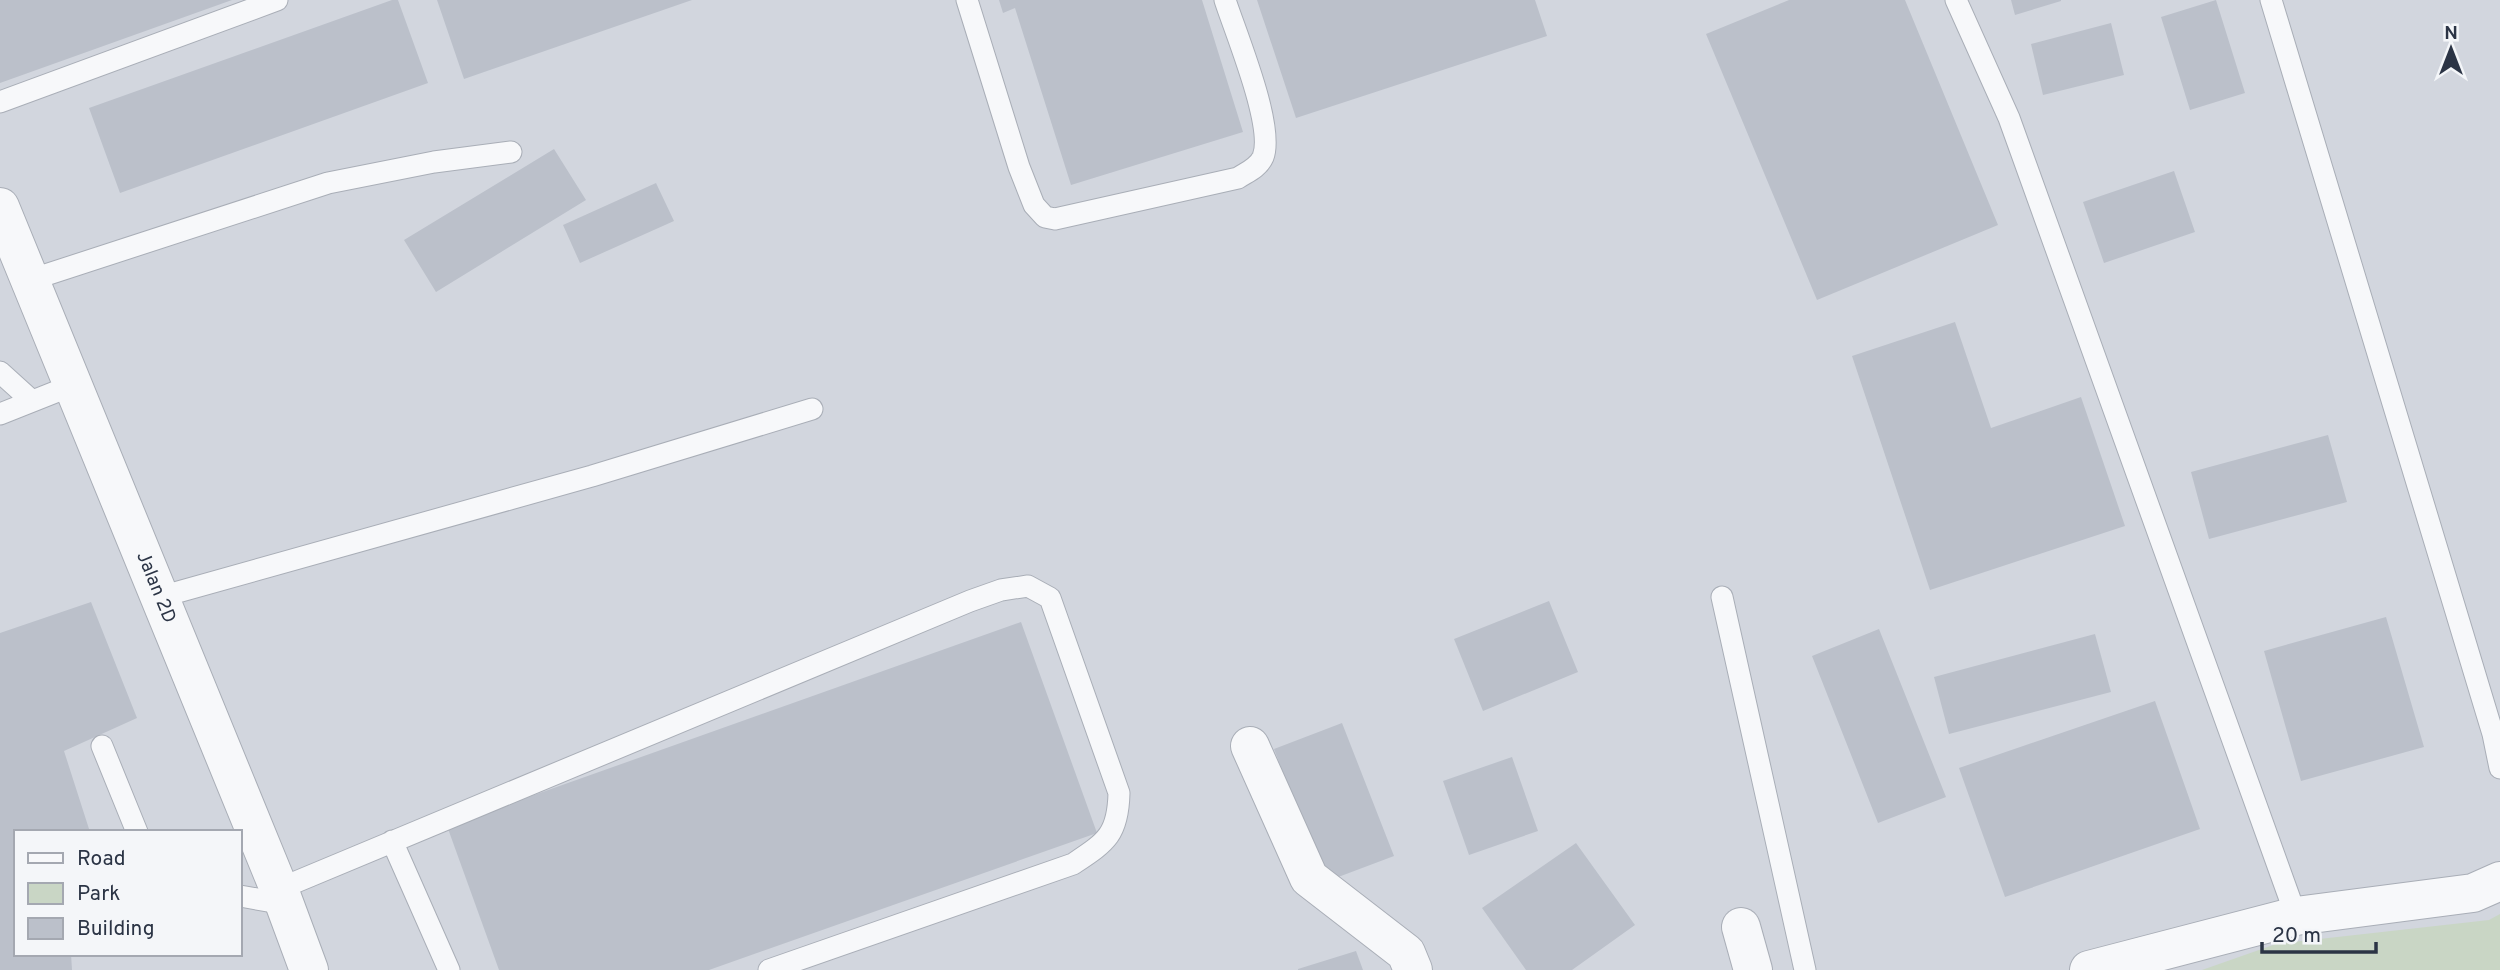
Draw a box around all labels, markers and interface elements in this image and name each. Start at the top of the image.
north arrow [2416,14,2486,84]
text: N [2444,22,2458,46]
street label: Jalan 2D [130,548,181,627]
legend [14,830,242,956]
text: Road [77,846,126,873]
text: Park [77,881,120,908]
scale bar [2262,911,2376,955]
text: Building [77,916,155,943]
text: 20 m [2272,923,2321,950]

